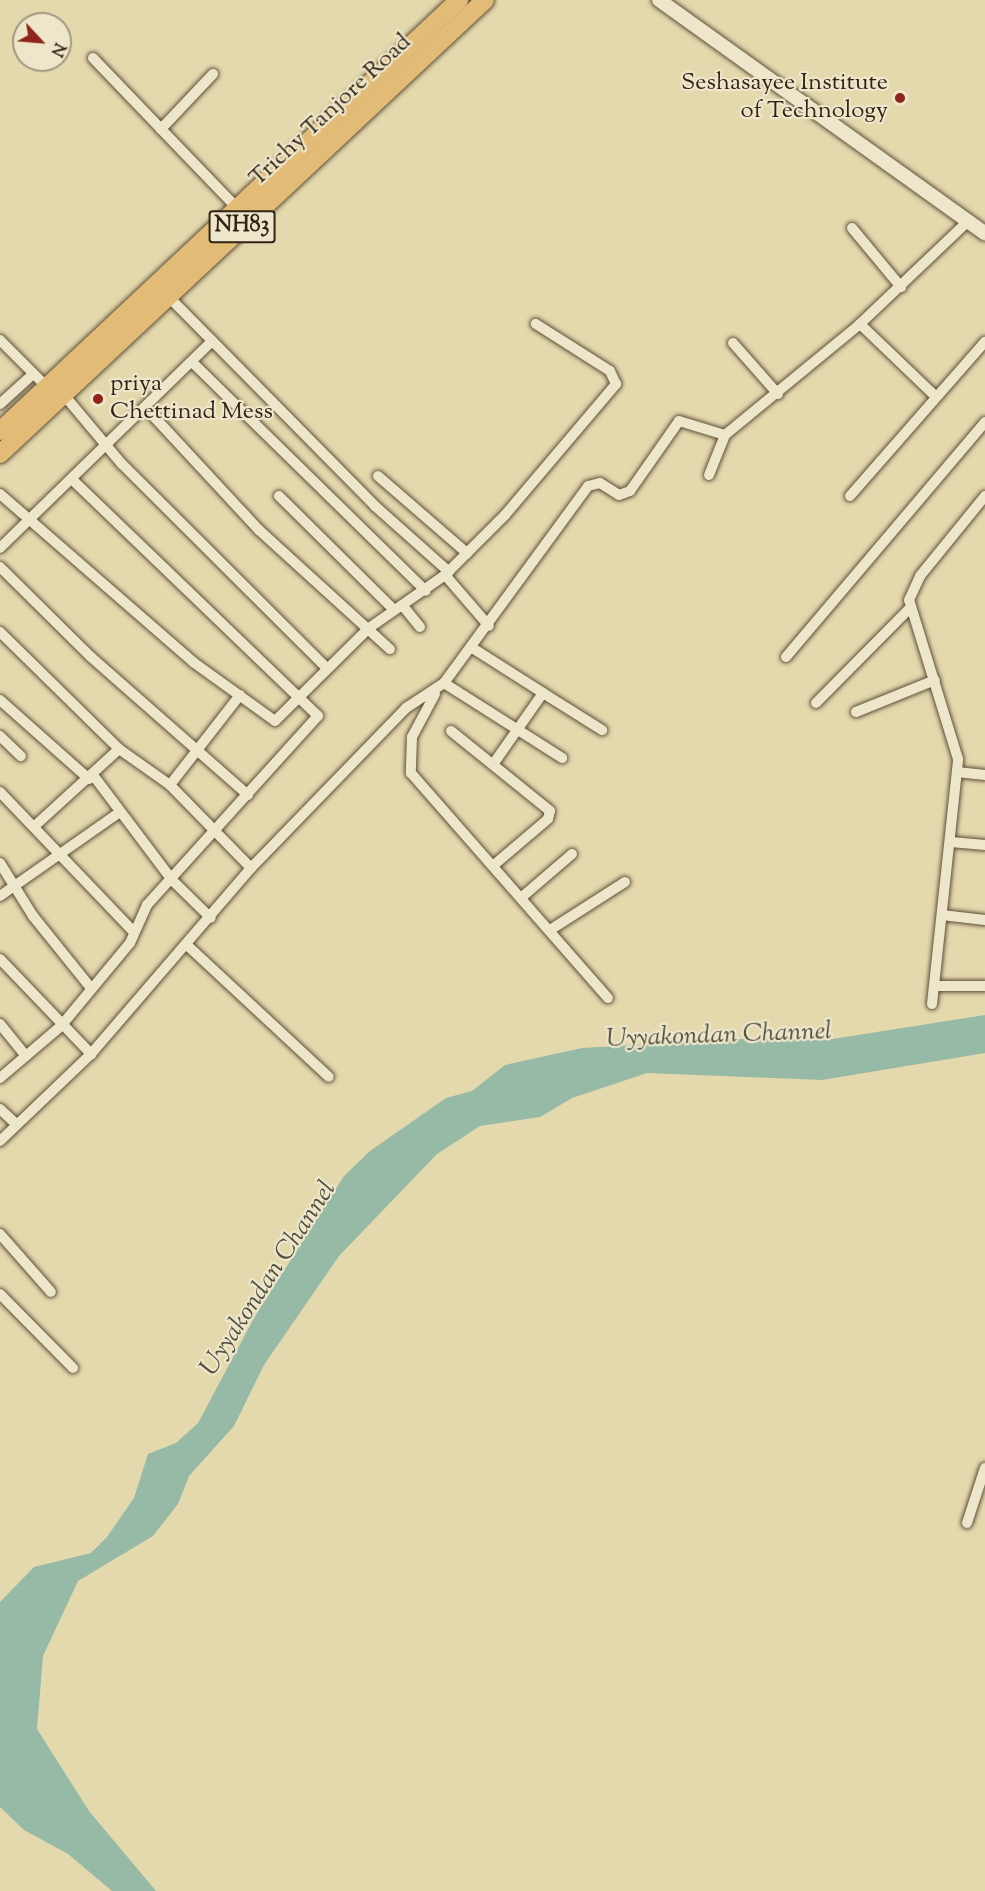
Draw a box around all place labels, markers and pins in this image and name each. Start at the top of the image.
place label: Seshasayee Institute of Technology [681,70,888,126]
marker: Seshasayee Institute of Technology [893,91,907,105]
place label: priya Chettinad Mess [110,371,273,427]
marker: priya Chettinad Mess [91,392,105,406]

